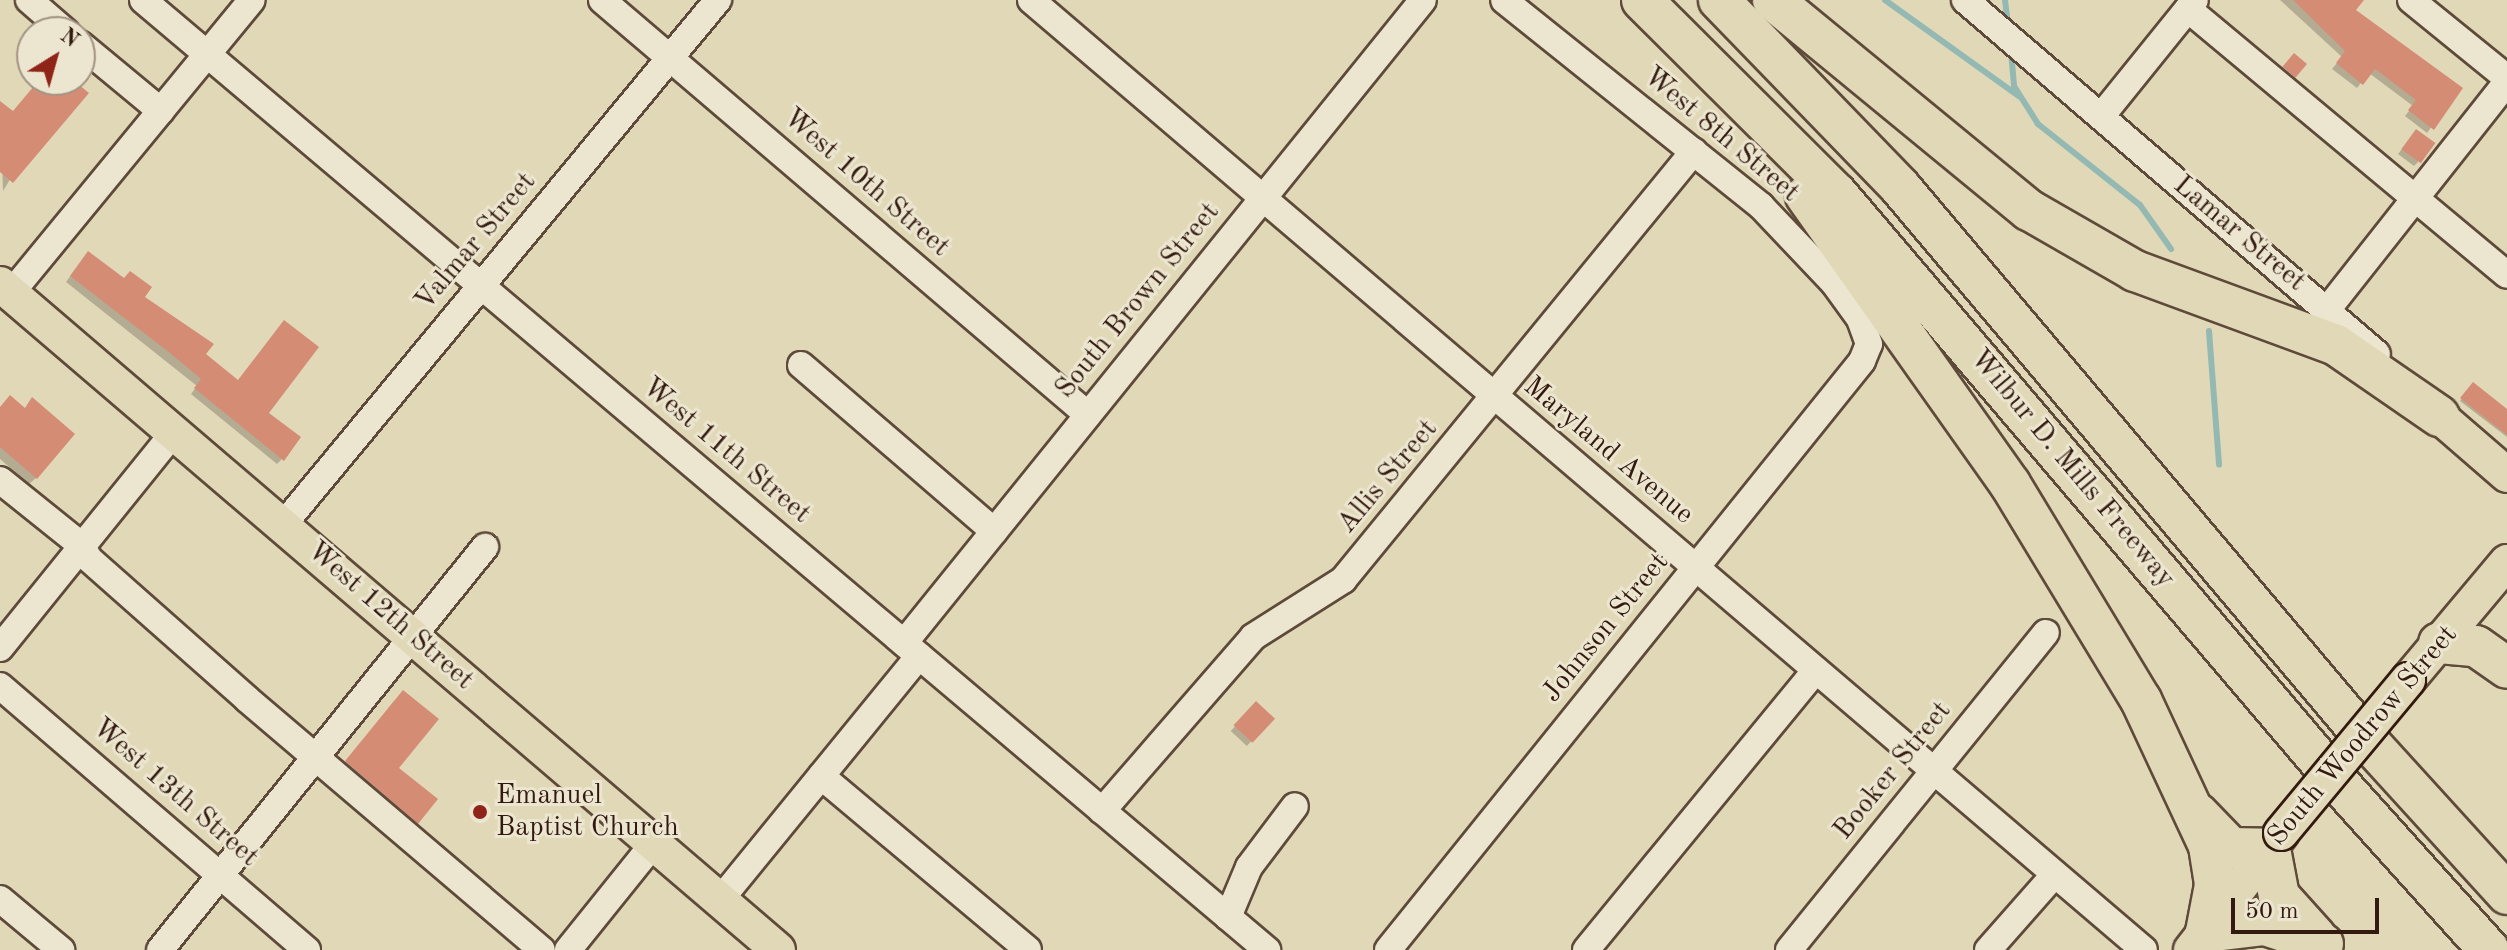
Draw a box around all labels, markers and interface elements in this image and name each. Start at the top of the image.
north arrow [16,16,96,96]
text: N [56,25,83,52]
street label: West 8th Street [1636,60,1806,210]
street label: West 10th Street [776,102,956,264]
street label: Valmar Street [408,166,544,318]
street label: Lamar Street [2166,169,2312,299]
street label: South Brown Street [1049,196,1227,406]
street label: Wilbur D. Mills Freeway [1962,343,2182,595]
street label: Maryland Avenue [1516,370,1700,532]
street label: West 11th Street [635,371,817,531]
street label: Allis Street [1331,413,1445,541]
street label: West 12th Street [300,535,480,697]
street label: Johnson Street [1535,546,1677,710]
street label: South Woodrow Street [2261,619,2465,853]
street label: Booker Street [1827,695,1959,847]
street label: West 13th Street [85,712,265,874]
place label: Emanuel Baptist Church [496,779,679,845]
marker: Emanuel Baptist Church [471,803,489,821]
scale bar [2235,882,2383,932]
text: 50 m [2245,900,2299,924]

